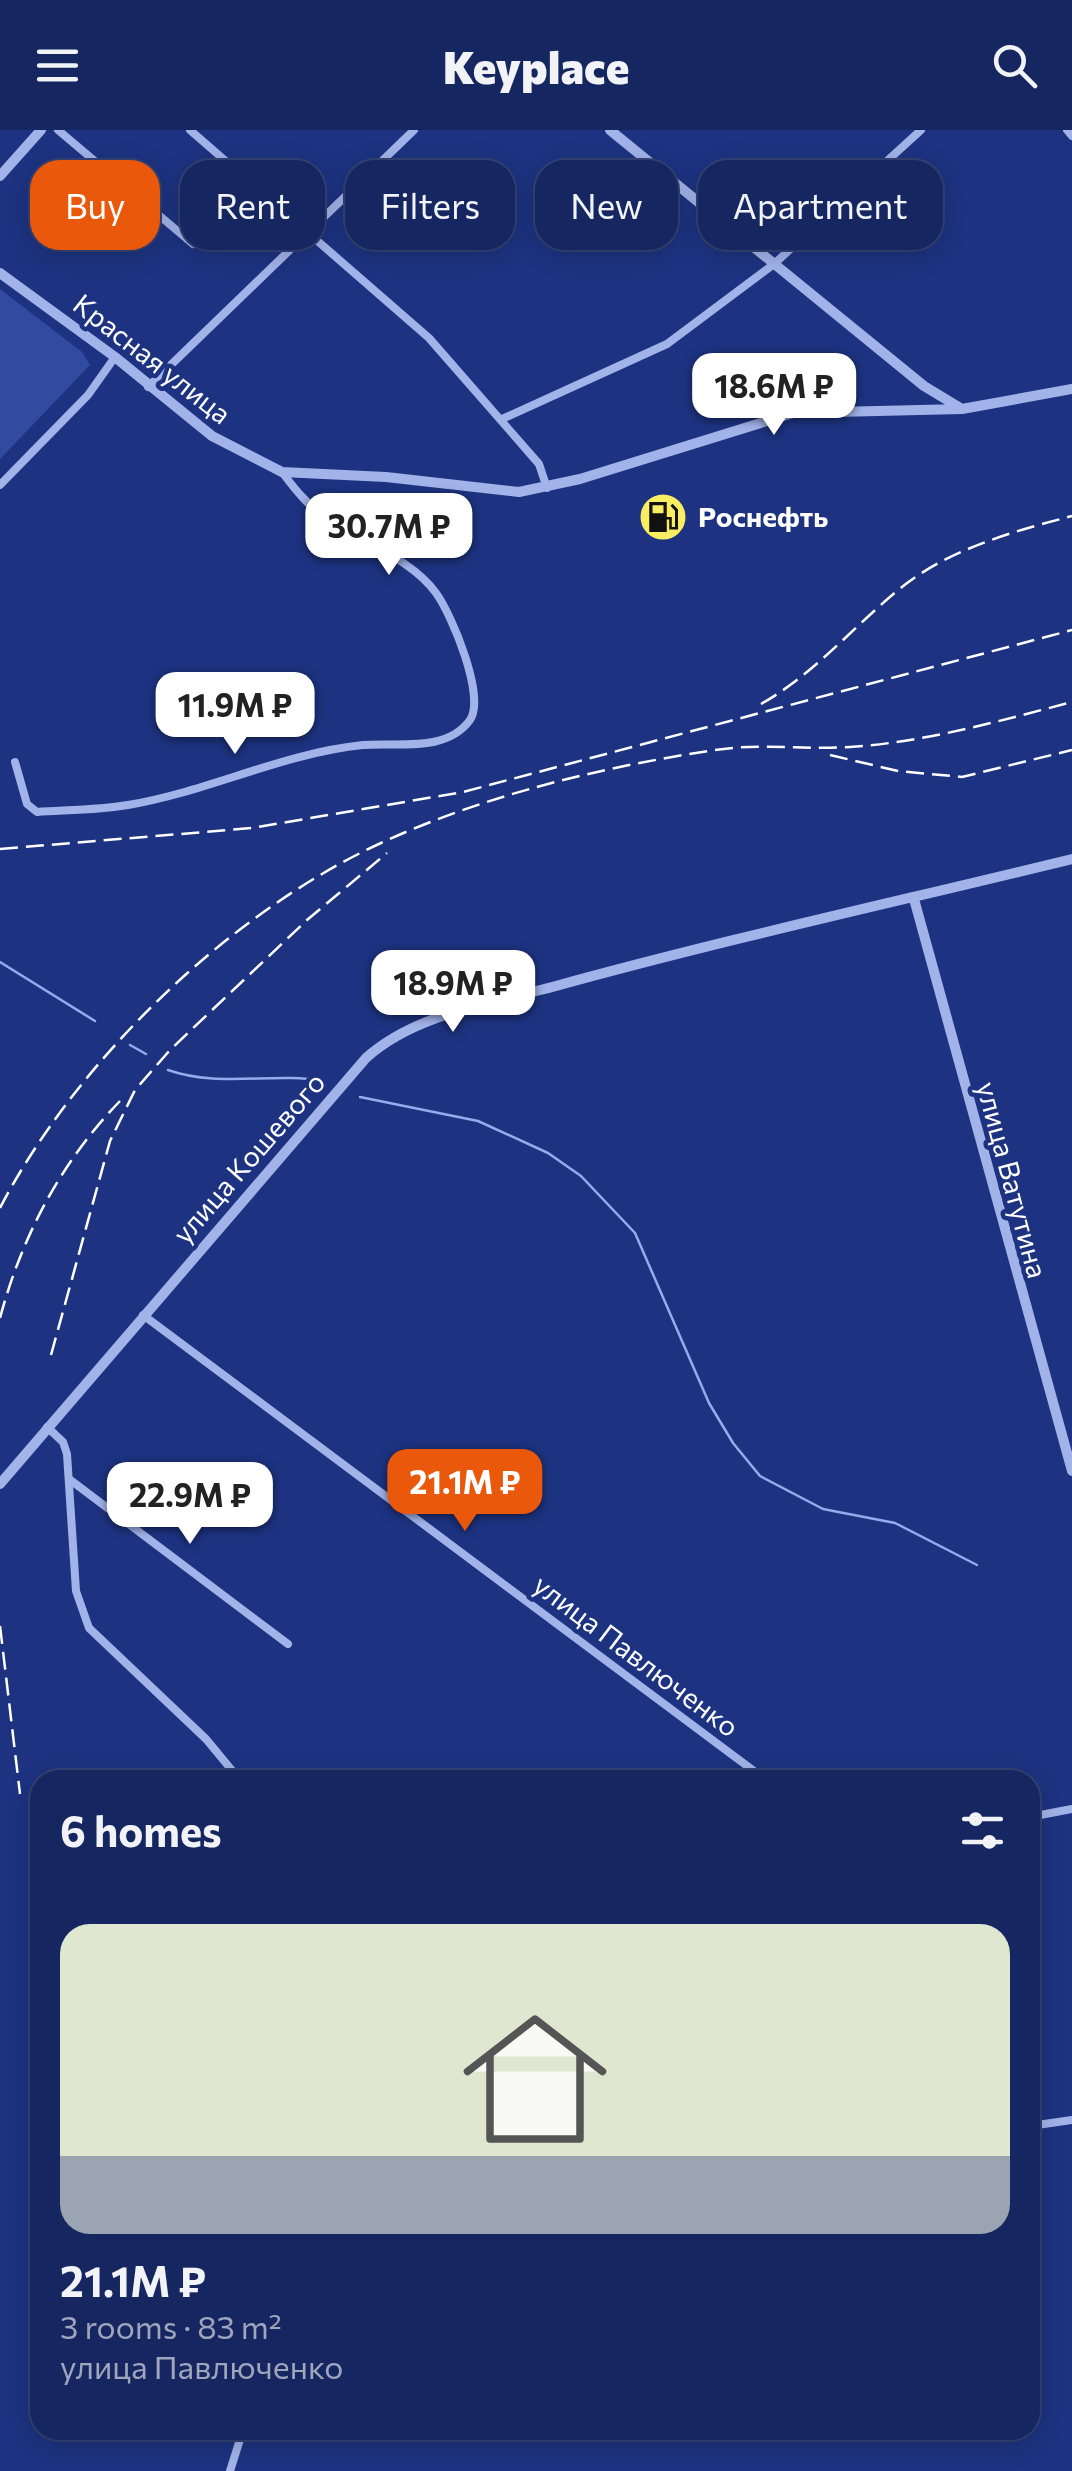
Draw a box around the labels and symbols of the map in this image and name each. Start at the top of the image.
street label: Красная улица [67,286,238,430]
pin: 18.6M ₽ [682,353,866,438]
fuel station icon: Роснефть [637,491,689,543]
pin: 30.7M ₽ [297,493,481,578]
place label: Роснефть [698,499,828,533]
pin: 11.9M ₽ [143,672,327,757]
pin: 18.9M ₽ [361,950,545,1035]
street label: улица Кошевого [165,1065,332,1250]
street label: улица Ватутина [970,1078,1056,1282]
pin: 21.1M ₽ [373,1449,557,1534]
pin: 22.9M ₽ [98,1462,282,1547]
street label: улица Павлюченко [527,1567,746,1743]

